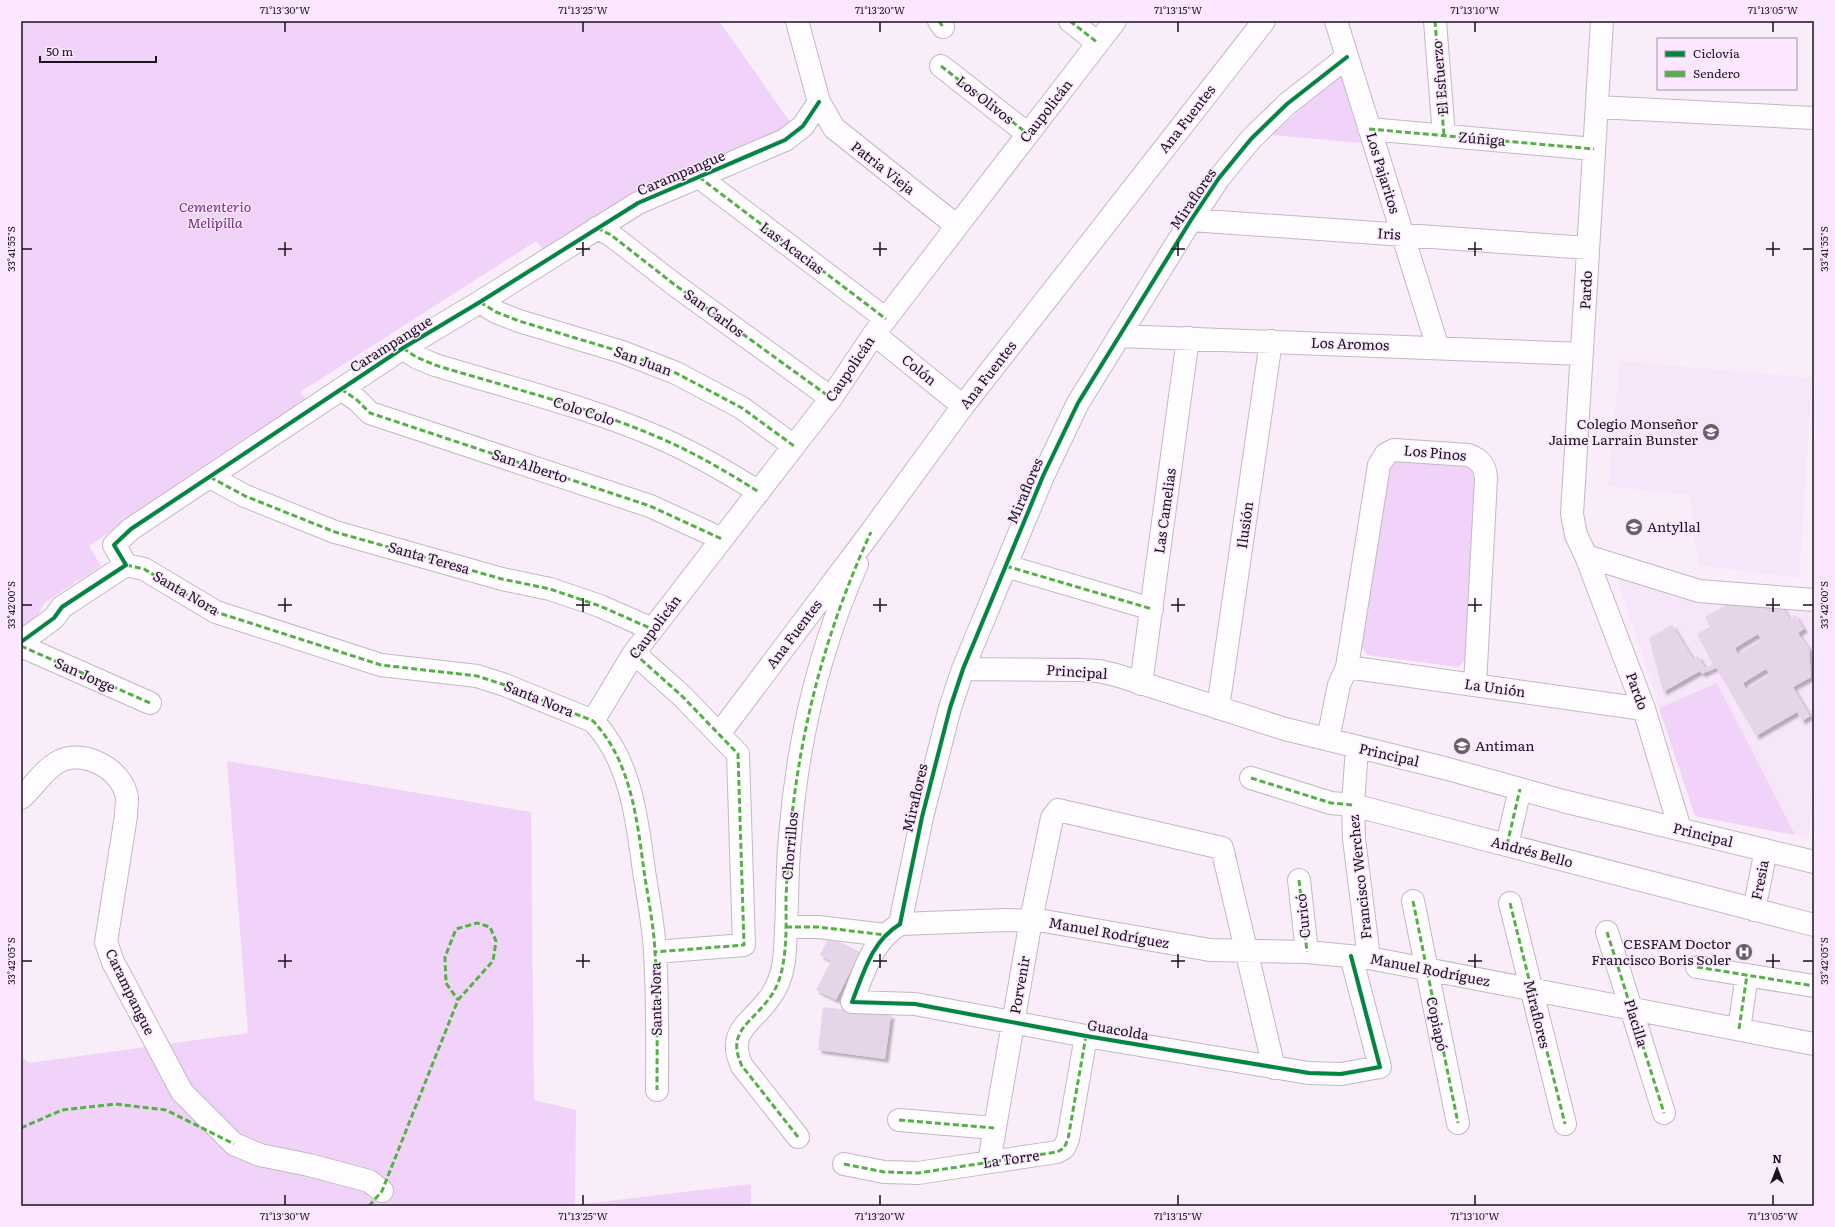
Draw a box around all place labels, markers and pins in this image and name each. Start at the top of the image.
place label: Colegio Monseñor Jaime Larraín Bunster [1548,413,1698,449]
school or university icon: Colegio Monseñor Jaime Larraín Bunster [1701,422,1721,442]
place label: Antyllal [1647,516,1701,536]
school or university icon: Antyllal [1624,517,1644,537]
place label: Antiman [1475,735,1534,755]
school or university icon: Antiman [1452,736,1472,756]
place label: CESFAM Doctor Francisco Boris Soler [1591,933,1731,969]
hospital icon: CESFAM Doctor Francisco Boris Soler [1734,942,1754,962]

